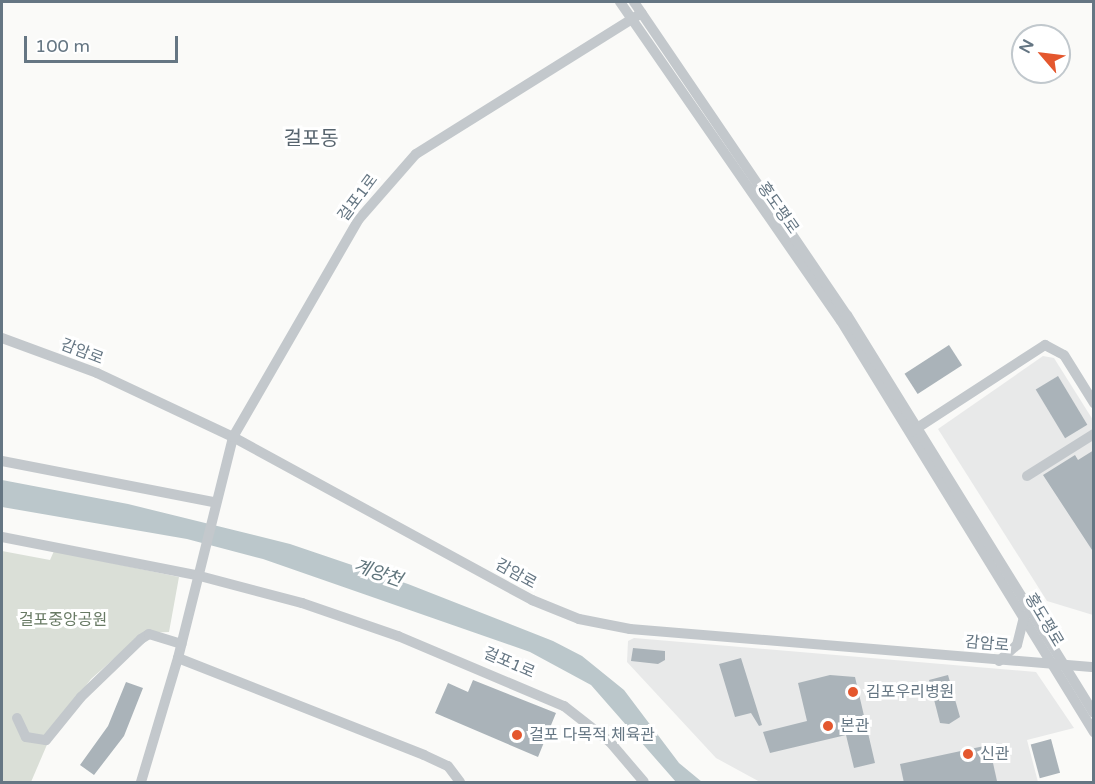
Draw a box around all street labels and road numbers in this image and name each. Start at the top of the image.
street label: 걸포1로 [334,171,382,225]
street label: 홍도평로 [753,178,803,238]
street label: 감암로 [58,335,106,369]
street label: 감암로 [492,555,540,593]
street label: 홍도평로 [1021,590,1067,650]
street label: 감암로 [964,633,1010,655]
street label: 걸포1로 [480,644,538,682]

